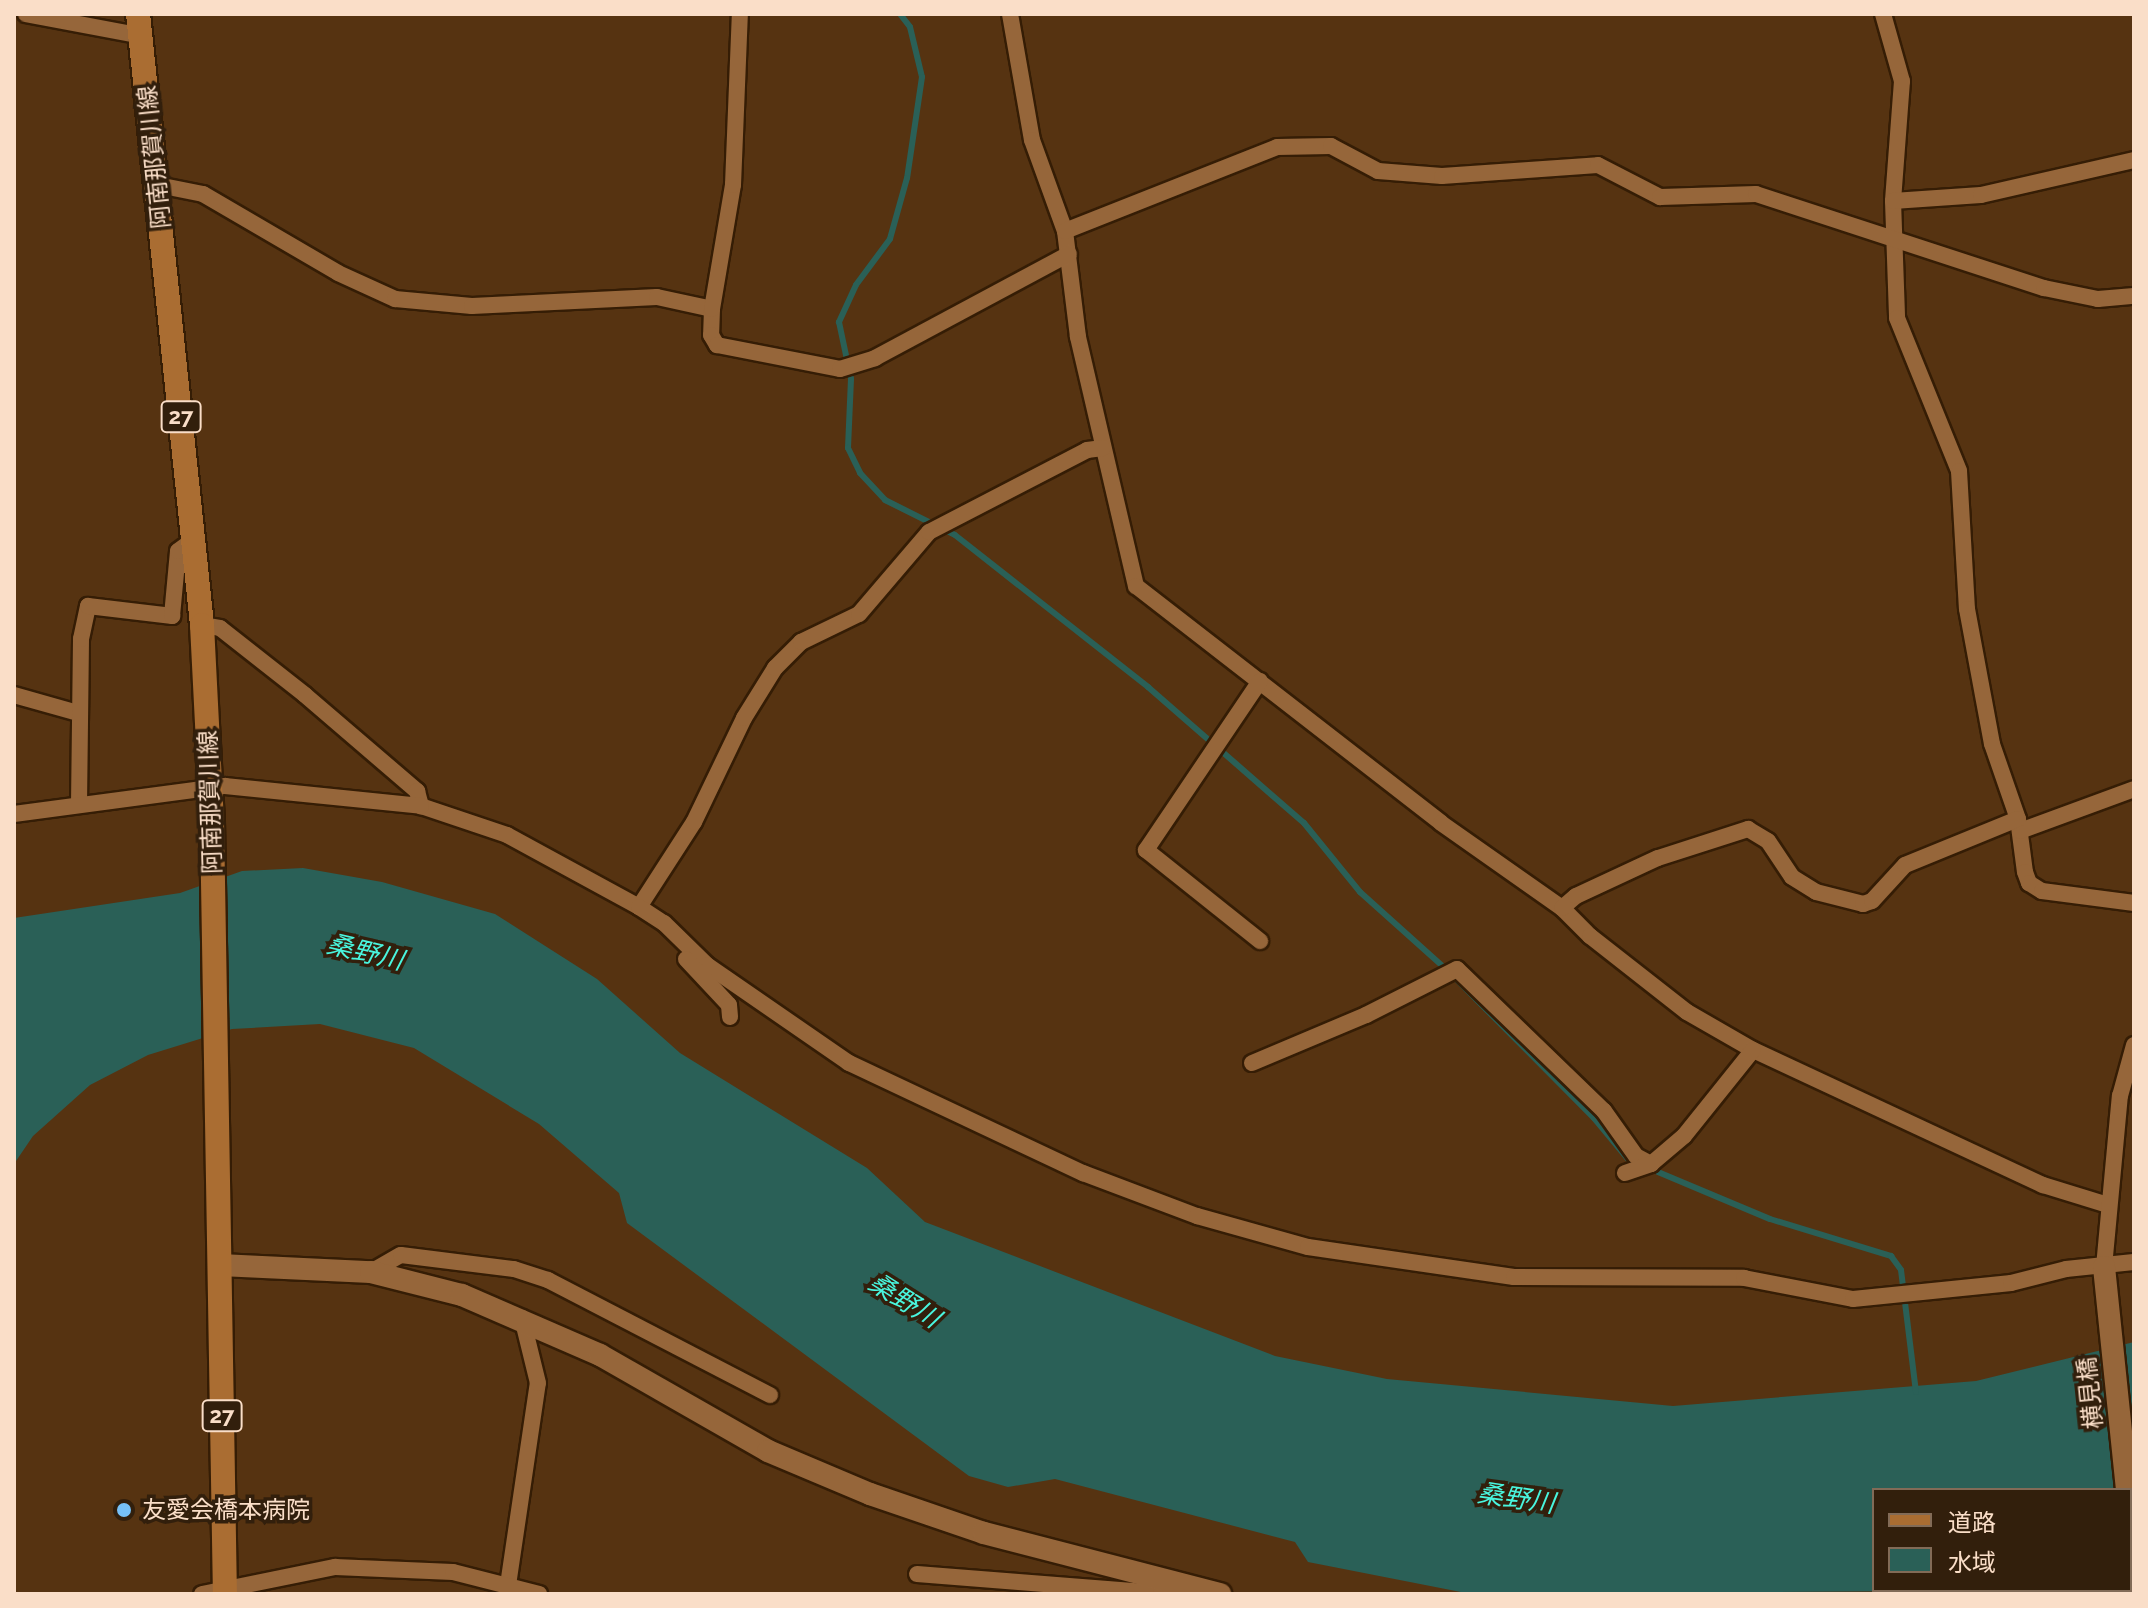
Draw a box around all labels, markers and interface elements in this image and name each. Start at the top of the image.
street label: 阿南那賀川線 [132,84,176,230]
road number: 27 [159,399,203,435]
street label: 阿南那賀川線 [193,730,227,874]
water label: 桑野川 [323,929,407,977]
water label: 桑野川 [863,1267,945,1335]
street label: 横見橋 [2072,1356,2108,1430]
road number: 27 [200,1398,244,1434]
water label: 桑野川 [1475,1478,1557,1520]
legend [1872,1488,2132,1592]
place label: 友愛会橋本病院 [142,1496,310,1524]
marker: 友愛会橋本病院 [113,1499,135,1521]
text: 道路 [1948,1508,1996,1537]
text: 水域 [1948,1548,1996,1577]

